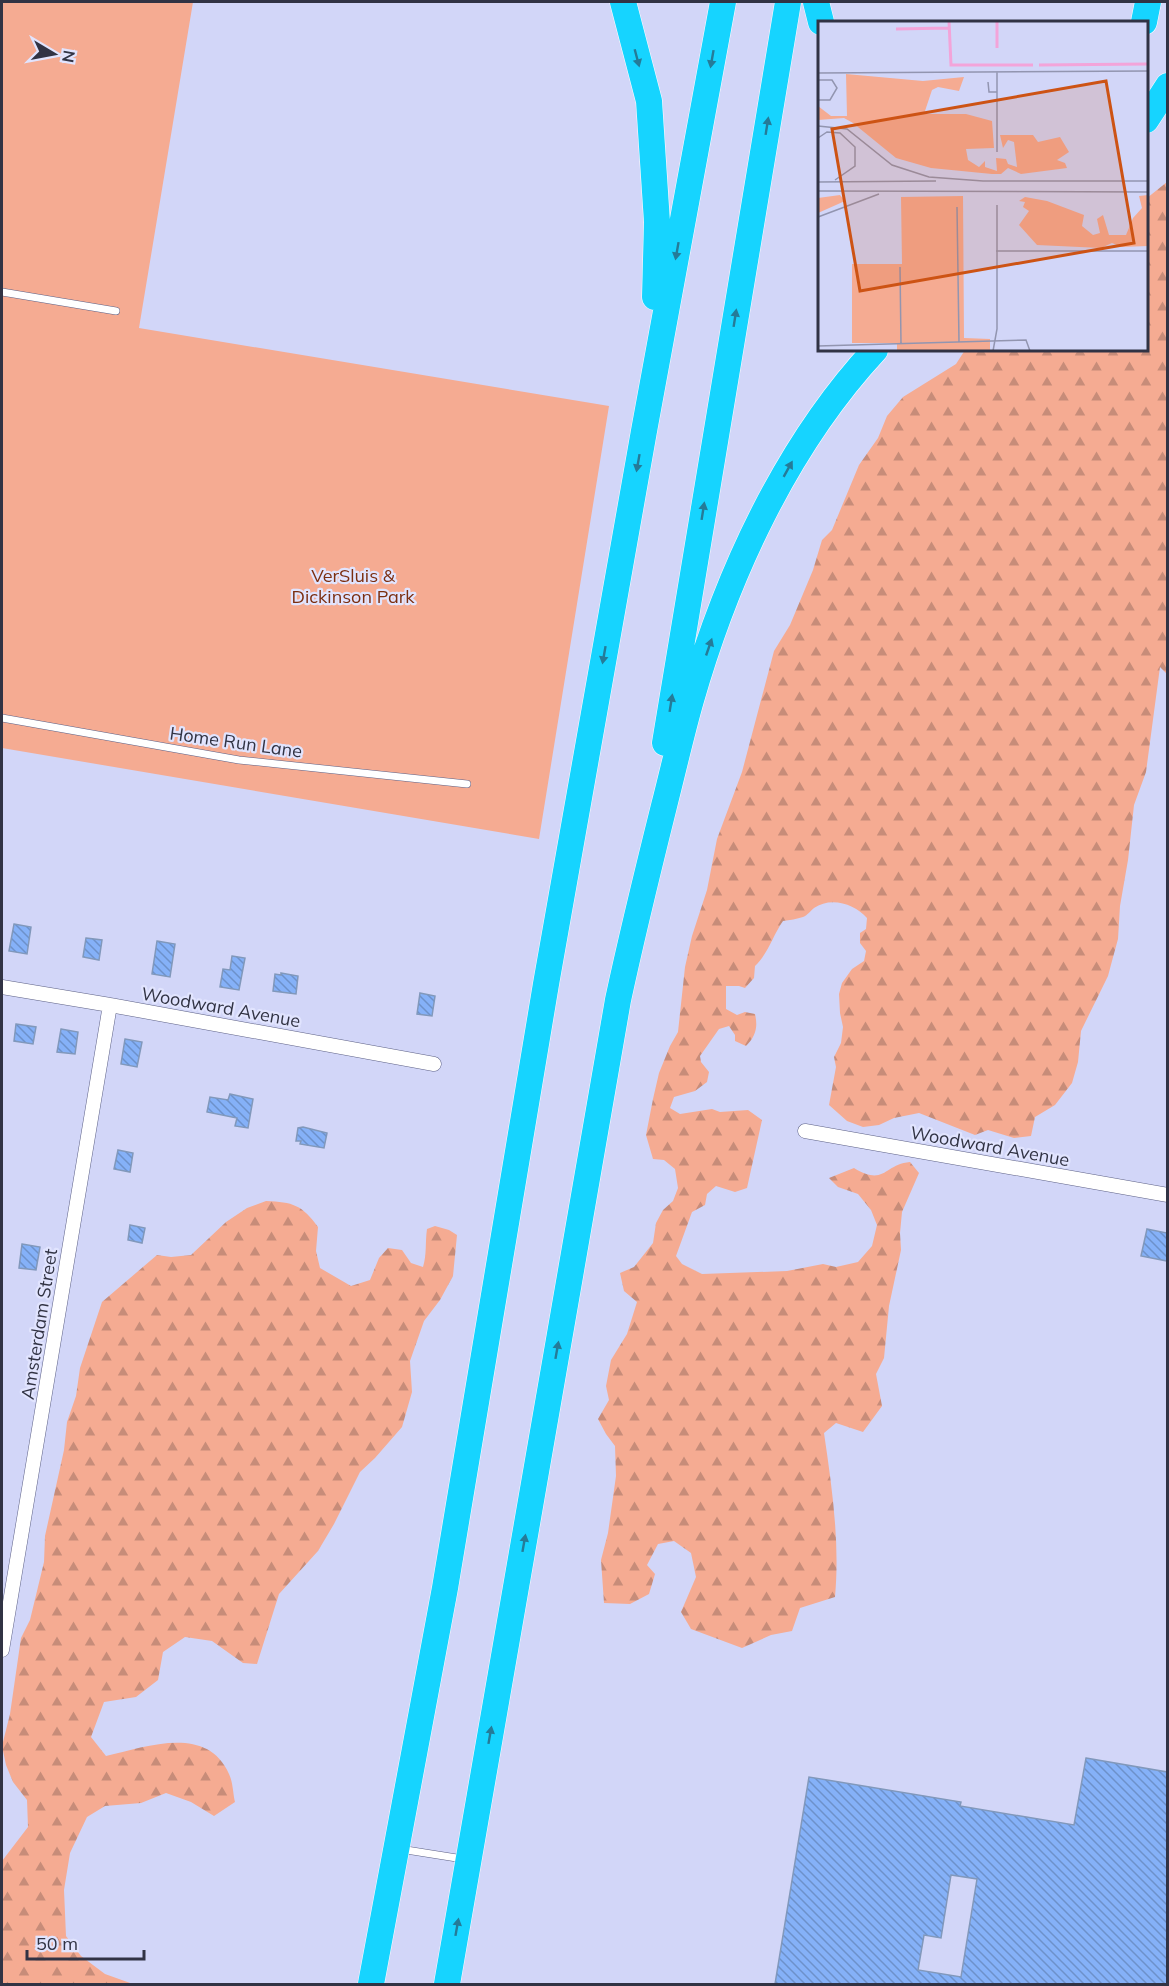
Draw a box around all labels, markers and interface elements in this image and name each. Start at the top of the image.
inset map [818,21,1148,351]
north arrow [24,24,84,84]
text: N [58,49,80,64]
one-way arrow [633,49,643,67]
one-way arrow [707,50,716,69]
one-way arrow [763,116,772,135]
one-way arrow [672,242,681,261]
one-way arrow [731,309,740,328]
one-way arrow [634,454,643,473]
one-way arrow [783,460,793,477]
one-way arrow [699,501,708,520]
park label: VerSluis & Dickinson Park [291,564,415,608]
one-way arrow [705,638,715,656]
one-way arrow [600,646,609,665]
one-way arrow [667,693,676,712]
street label: Home Run Lane [168,721,304,763]
street label: Woodward Avenue [140,982,302,1032]
street label: Woodward Avenue [909,1121,1071,1171]
street label: Amsterdam Street [16,1247,62,1401]
one-way arrow [552,1341,561,1360]
one-way arrow [519,1533,528,1552]
one-way arrow [486,1725,495,1744]
one-way arrow [453,1917,462,1936]
scale bar [27,1923,144,1961]
text: 50 m [36,1932,78,1955]

